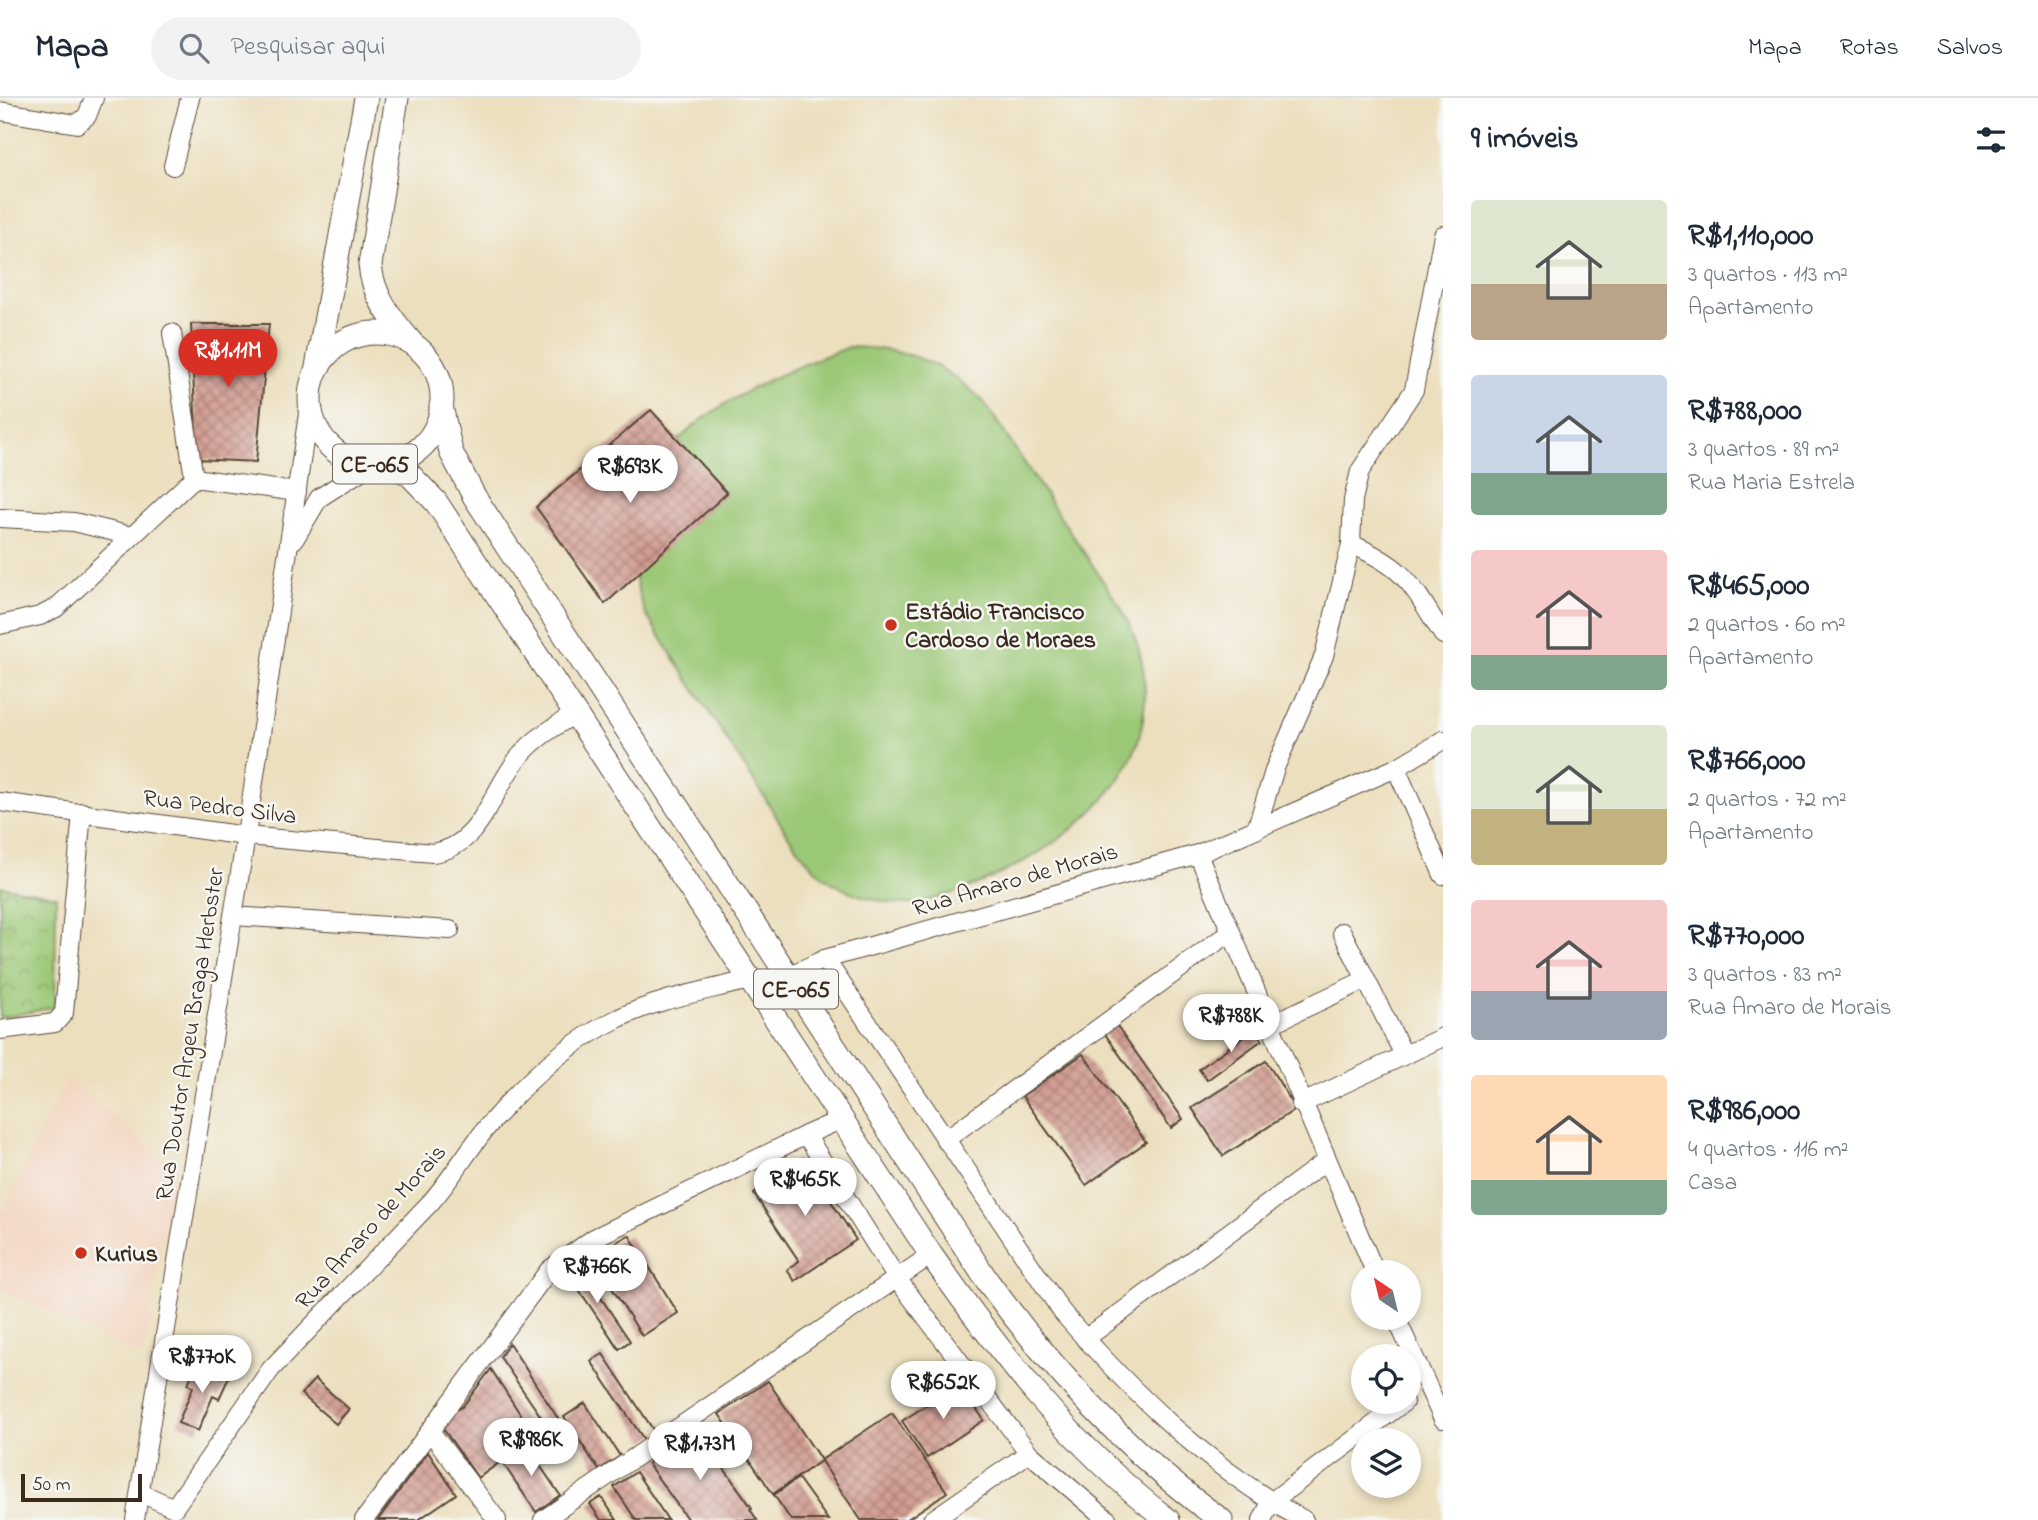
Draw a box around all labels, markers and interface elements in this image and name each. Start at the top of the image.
search box [151,17,641,80]
text: Mapa [35,24,109,72]
icon: search [175,29,213,67]
text: Pesquisar aqui [231,29,385,67]
text: Mapa [1748,31,1802,66]
text: Rotas [1840,31,1899,66]
text: Salvos [1937,31,2003,66]
text: 9 imóveis [1471,118,1578,162]
icon: filters [1972,121,2010,159]
text: R$1,110,000 [1688,215,1814,259]
icon: home [1527,228,1611,312]
text: 3 quartos · 113 m² [1688,259,1848,292]
text: Apartamento [1688,292,1814,325]
pin: R$1.11M [163,330,293,389]
text: R$1.11M [194,335,262,368]
text: R$788,000 [1688,390,1802,434]
icon: home [1527,403,1611,487]
text: 3 quartos · 89 m² [1688,434,1839,467]
road number: CE-065 [333,444,417,484]
pin: R$693K [573,446,687,505]
text: R$693K [598,451,662,484]
text: Rua Maria Estrela [1688,467,1855,500]
text: R$465,000 [1688,565,1810,609]
icon: home [1527,578,1611,662]
place label: Estádio Francisco Cardoso de Moraes [905,596,1096,659]
text: 2 quartos · 60 m² [1688,609,1846,642]
marker: Estádio Francisco Cardoso de Moraes [883,617,899,633]
text: Apartamento [1688,642,1814,675]
text: R$766,000 [1688,740,1806,784]
icon: home [1527,753,1611,837]
street label: Rua Pedro Silva [141,782,299,835]
text: 2 quartos · 72 m² [1688,784,1847,817]
text: Apartamento [1688,817,1814,850]
street label: Rua Amaro de Morais [909,835,1123,927]
street label: Rua Doutor Argeu Braga Herbster [148,865,235,1203]
text: R$770,000 [1688,915,1804,959]
icon: home [1527,928,1611,1012]
text: 3 quartos · 83 m² [1688,959,1842,992]
road number: CE-065 [754,970,838,1009]
text: Rua Amaro de Morais [1688,992,1892,1025]
pin: R$788K [1174,995,1288,1054]
text: R$788K [1199,1000,1263,1033]
text: R$986,000 [1688,1090,1800,1134]
icon: home [1527,1103,1611,1187]
text: 4 quartos · 116 m² [1688,1134,1848,1167]
street label: Rua Amaro de Morais [288,1137,456,1318]
pin: R$465K [748,1158,862,1218]
text: R$465K [770,1164,840,1197]
text: Casa [1688,1167,1737,1200]
place label: Kurius [95,1238,158,1273]
marker: Kurius [73,1245,89,1261]
pin: R$766K [540,1246,654,1305]
text: R$766K [563,1251,631,1284]
north arrow [1351,1260,1421,1330]
map controls [1351,1260,1421,1498]
pin: R$770K [145,1336,259,1395]
text: R$770K [169,1341,235,1374]
button: locate [1351,1344,1421,1414]
pin: R$652K [886,1362,1000,1421]
text: R$652K [907,1367,979,1400]
pin: R$986K [474,1418,588,1478]
pin: R$1.73M [635,1422,765,1482]
text: R$986K [499,1424,563,1457]
text: R$1.73M [664,1428,736,1461]
button: layers [1351,1428,1421,1498]
scale bar [21,1471,142,1503]
text: 50 m [32,1472,71,1499]

